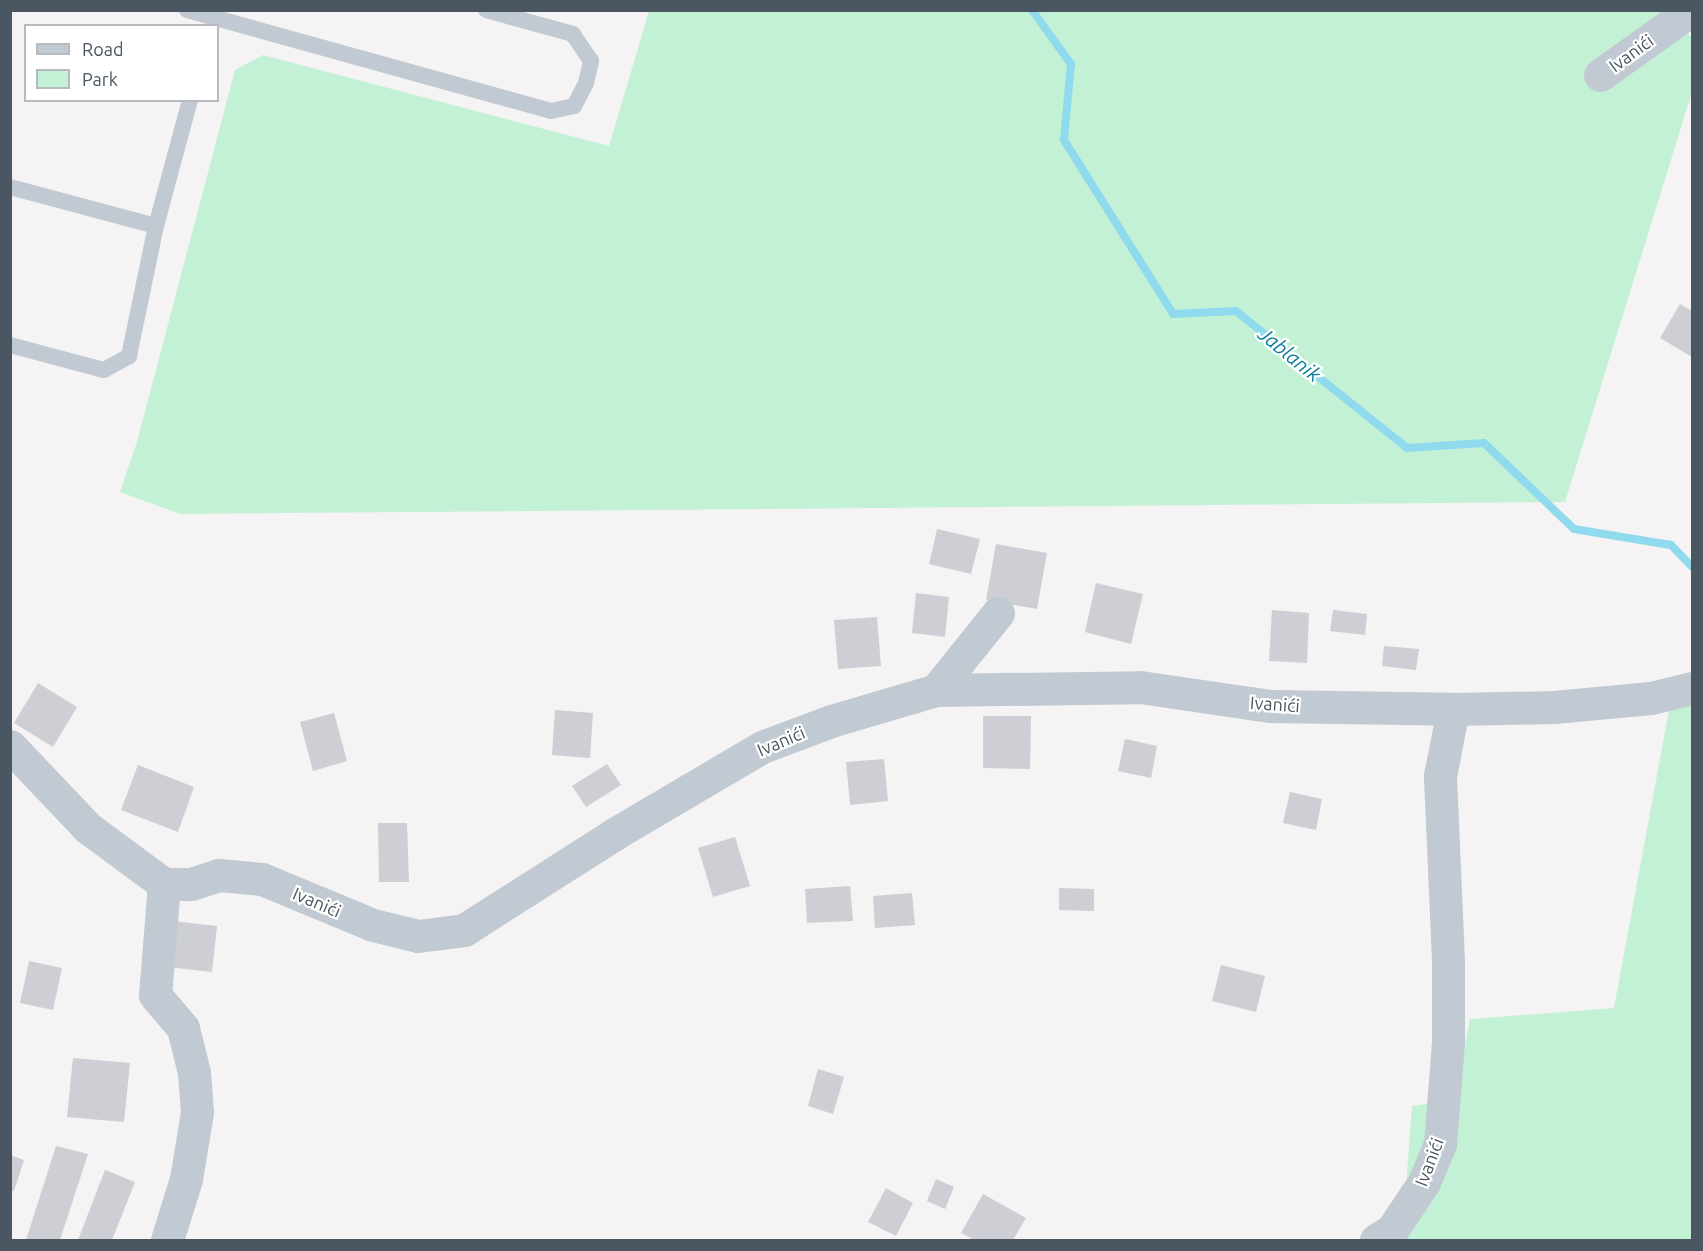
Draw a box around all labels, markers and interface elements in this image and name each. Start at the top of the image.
legend [24,24,219,102]
street label: Ivanići [1604,30,1658,76]
text: Road [82,39,124,59]
text: Park [82,69,118,89]
water label: Jablanik [1254,321,1326,387]
street label: Ivanići [1249,691,1301,717]
street label: Ivanići [754,721,808,761]
street label: Ivanići [290,882,344,922]
street label: Ivanići [1410,1135,1448,1189]

